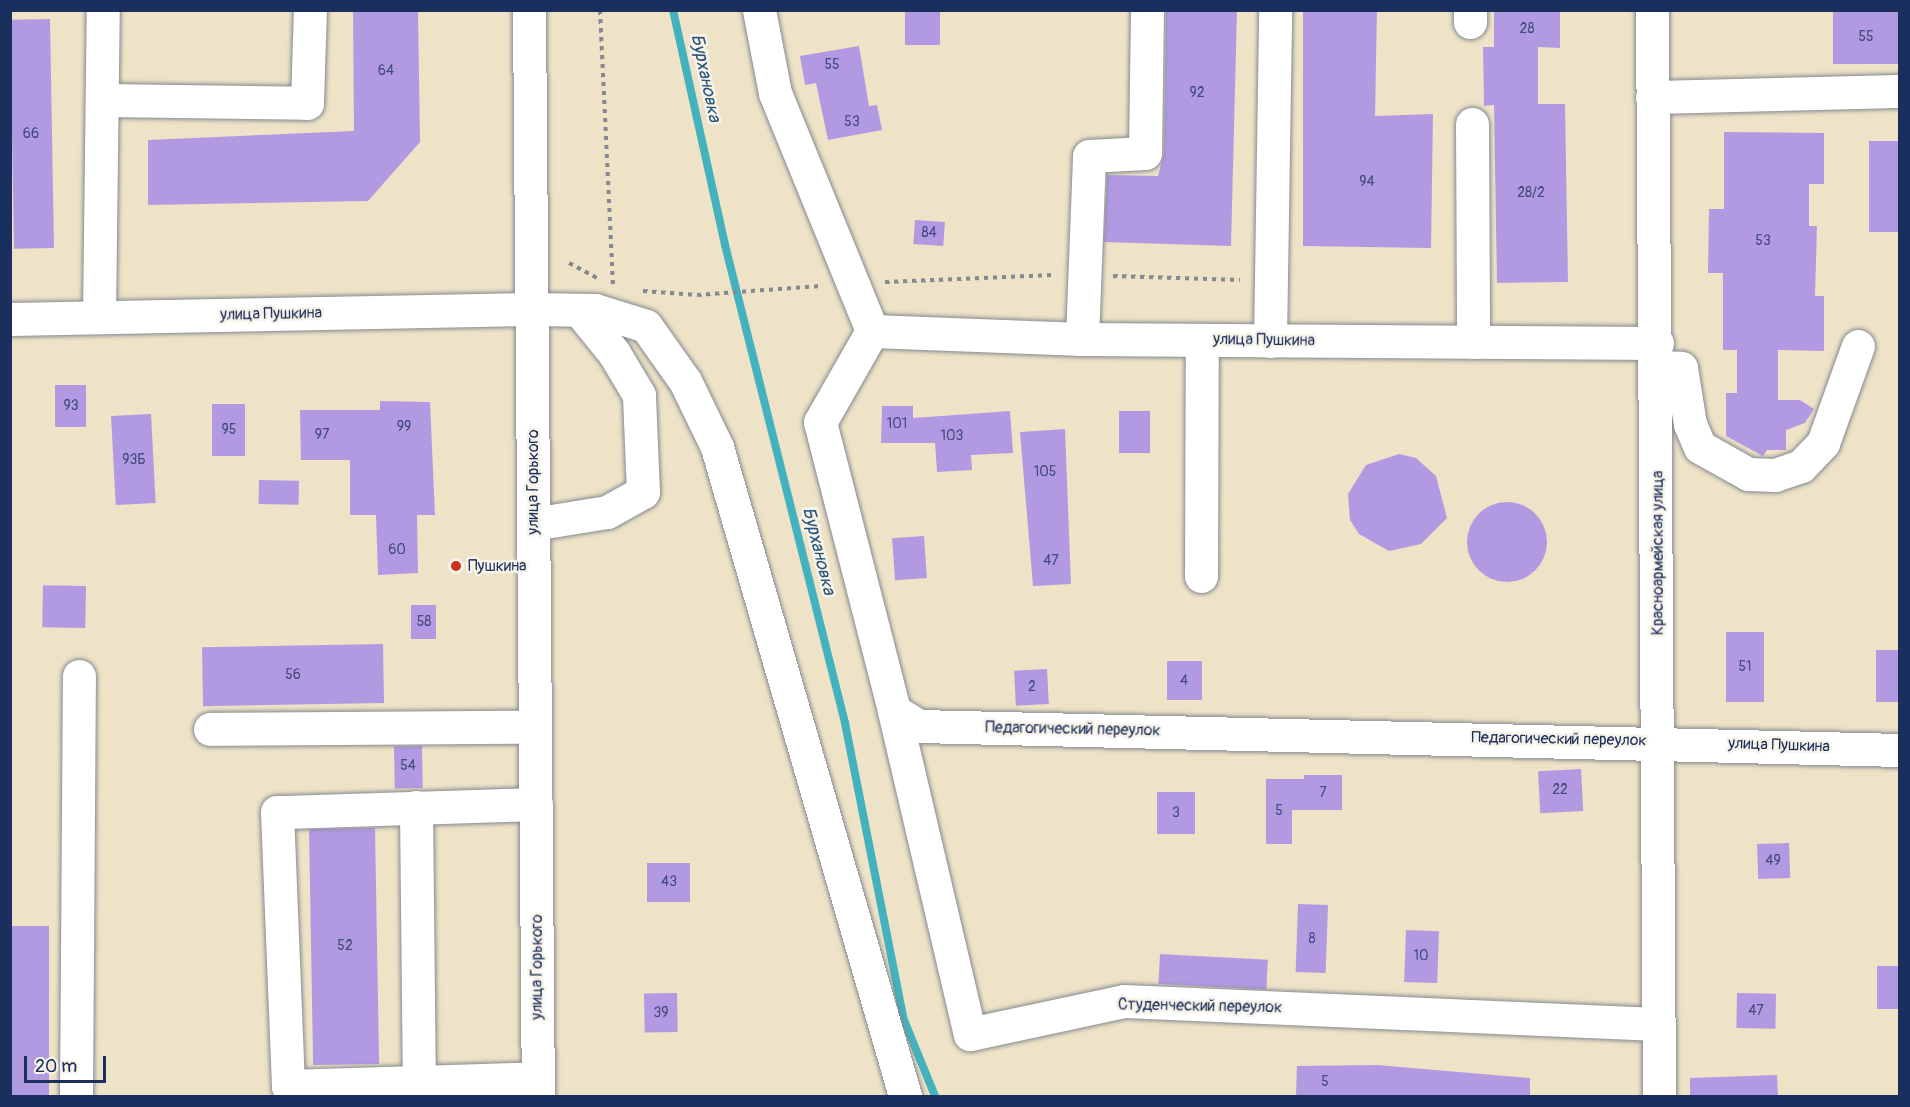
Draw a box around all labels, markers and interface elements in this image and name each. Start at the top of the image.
house number: 28 [1520,21,1534,37]
house number: 55 [1858,29,1874,45]
water label: Бурхановка [685,32,725,124]
house number: 55 [824,57,840,73]
house number: 64 [378,63,394,79]
house number: 92 [1189,85,1205,101]
house number: 53 [844,114,860,130]
house number: 66 [23,126,39,142]
house number: 94 [1359,174,1375,190]
house number: 28/2 [1517,185,1545,201]
house number: 84 [921,225,937,241]
house number: 53 [1755,233,1771,249]
street label: улица Пушкина [220,304,322,324]
street label: улица Пушкина [1213,330,1315,350]
house number: 93 [63,398,79,414]
house number: 101 [887,416,907,432]
house number: 99 [397,419,411,435]
house number: 95 [222,422,236,438]
house number: 97 [315,427,329,443]
house number: 103 [941,428,963,444]
street label: улица Горького [523,429,543,535]
house number: 93Б [122,452,146,468]
house number: 105 [1034,464,1056,480]
street label: Красноармейская улица [1648,471,1668,635]
water label: Бурхановка [797,505,839,597]
house number: 60 [388,542,406,558]
house number: 47 [1043,553,1059,569]
place label: Пушкина [468,556,527,576]
marker: Пушкина [449,559,463,573]
house number: 58 [417,614,431,630]
house number: 51 [1738,659,1752,675]
house number: 56 [285,667,301,683]
house number: 4 [1180,673,1188,689]
house number: 2 [1028,679,1036,695]
street label: Педагогический переулок [985,718,1161,740]
street label: Педагогический переулок [1471,728,1647,750]
street label: улица Пушкина [1728,734,1830,756]
house number: 54 [400,758,416,774]
house number: 22 [1552,782,1568,798]
house number: 7 [1319,785,1327,801]
house number: 5 [1275,803,1283,819]
house number: 3 [1172,805,1180,821]
house number: 49 [1765,853,1781,869]
house number: 43 [661,874,677,890]
street label: улица Горького [527,914,547,1020]
house number: 8 [1308,931,1316,947]
house number: 52 [337,938,353,954]
house number: 10 [1413,948,1429,964]
street label: Студенческий переулок [1118,995,1282,1017]
house number: 47 [1748,1003,1764,1019]
house number: 39 [653,1005,669,1021]
scale bar [27,1044,110,1082]
text: 20 m [35,1055,77,1078]
house number: 5 [1321,1074,1329,1090]

